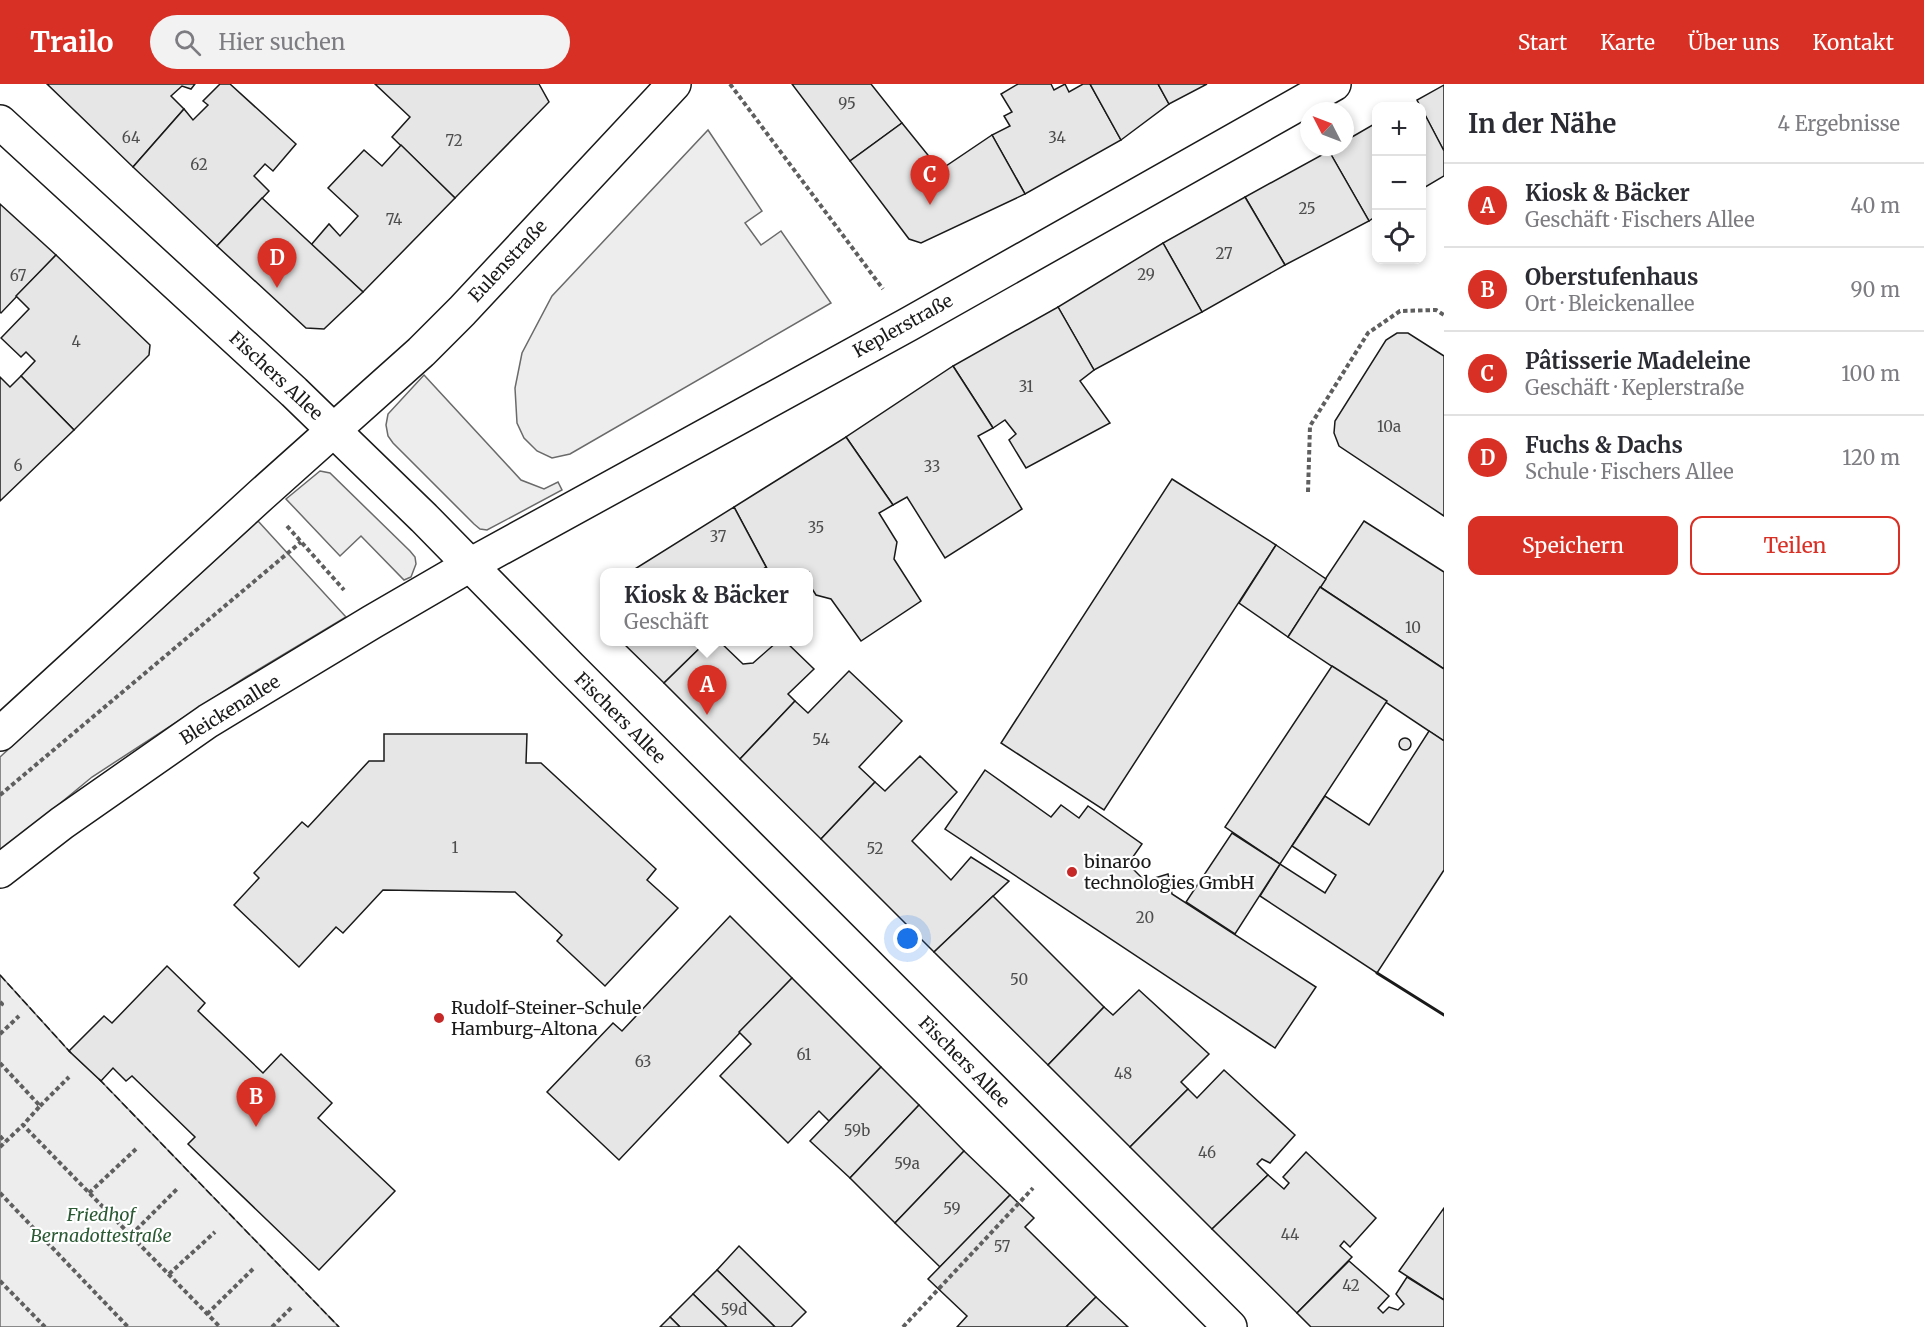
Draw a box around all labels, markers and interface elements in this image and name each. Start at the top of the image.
search box [150,15,570,69]
text: Trailo [30,24,114,60]
icon: search [171,26,204,59]
text: Hier suchen [219,28,345,56]
text: Start [1518,29,1567,56]
text: Karte [1600,29,1655,56]
text: Über uns [1688,29,1779,56]
text: Kontakt [1812,29,1894,56]
house number: 95 [838,94,856,113]
north arrow [1300,102,1354,156]
map controls [1372,102,1426,264]
button: + [1372,102,1426,156]
text: In der Nähe [1468,107,1616,140]
text: 4 Ergebnisse [1778,111,1900,136]
house number: 64 [122,128,140,147]
house number: 34 [1048,128,1066,147]
house number: 72 [445,131,463,150]
house number: 62 [190,155,208,174]
pin: C [910,156,950,205]
button: − [1372,156,1426,210]
text: Kiosk & Bäcker [1525,179,1690,207]
text: A [1480,193,1495,218]
text: 40 m [1850,193,1900,218]
house number: 25 [1298,199,1316,218]
text: Geschäft · Fischers Allee [1525,207,1755,232]
house number: 74 [386,210,402,229]
button: locate [1372,210,1426,264]
street label: Eulenstraße [464,215,552,307]
pin: D [258,238,296,288]
house number: 27 [1216,244,1233,263]
text: Oberstufenhaus [1525,263,1698,291]
house number: 29 [1137,265,1155,284]
house number: 67 [10,266,27,285]
text: B [1481,277,1494,302]
text: 90 m [1850,277,1900,302]
street label: Keplerstraße [849,289,957,362]
text: Ort · Bleickenallee [1525,291,1695,316]
street label: Fischers Allee [225,326,328,425]
house number: 4 [71,332,81,351]
text: Pâtisserie Madeleine [1525,347,1751,375]
text: C [1481,361,1494,386]
text: 100 m [1841,361,1900,386]
text: Geschäft · Keplerstraße [1525,375,1744,400]
house number: 31 [1019,377,1034,396]
house number: 10a [1377,417,1401,436]
text: Fuchs & Dachs [1525,431,1683,459]
text: D [1480,445,1495,470]
text: 120 m [1842,445,1900,470]
house number: 6 [13,456,23,475]
house number: 33 [924,457,940,476]
text: Schule · Fischers Allee [1525,459,1734,484]
button: Speichern [1468,516,1678,575]
button: Teilen [1690,516,1900,575]
house number: 35 [808,518,824,537]
house number: 37 [710,527,727,546]
popup [600,568,813,646]
text: Kiosk & Bäcker [624,581,789,609]
text: Geschäft [624,609,709,634]
house number: 10 [1405,618,1421,637]
pin: A [688,666,726,715]
street label: Fischers Allee [570,667,671,768]
street label: Bleickenallee [175,670,284,749]
house number: 54 [812,730,830,749]
house number: 1 [452,838,459,857]
house number: 52 [866,839,884,858]
place label: binaroo technologies GmbH [1083,850,1254,894]
marker: binaroo technologies GmbH [1065,865,1079,879]
house number: 20 [1136,908,1154,927]
your location [893,924,922,953]
house number: 50 [1010,970,1028,989]
place label: Rudolf-Steiner-Schule Hamburg-Altona [451,996,641,1040]
marker: Rudolf-Steiner-Schule Hamburg-Altona [432,1011,446,1025]
street label: Fischers Allee [914,1011,1015,1112]
house number: 61 [797,1045,812,1064]
house number: 63 [635,1052,651,1071]
house number: 48 [1114,1064,1132,1083]
pin: B [236,1078,276,1127]
house number: 59b [844,1121,870,1140]
house number: 46 [1198,1143,1216,1162]
house number: 59a [894,1154,920,1173]
house number: 59 [943,1199,961,1218]
park label: Friedhof Bernadottestraße [30,1203,172,1247]
house number: 44 [1281,1225,1299,1244]
house number: 57 [994,1237,1011,1256]
house number: 42 [1342,1276,1360,1295]
house number: 59d [721,1300,747,1319]

